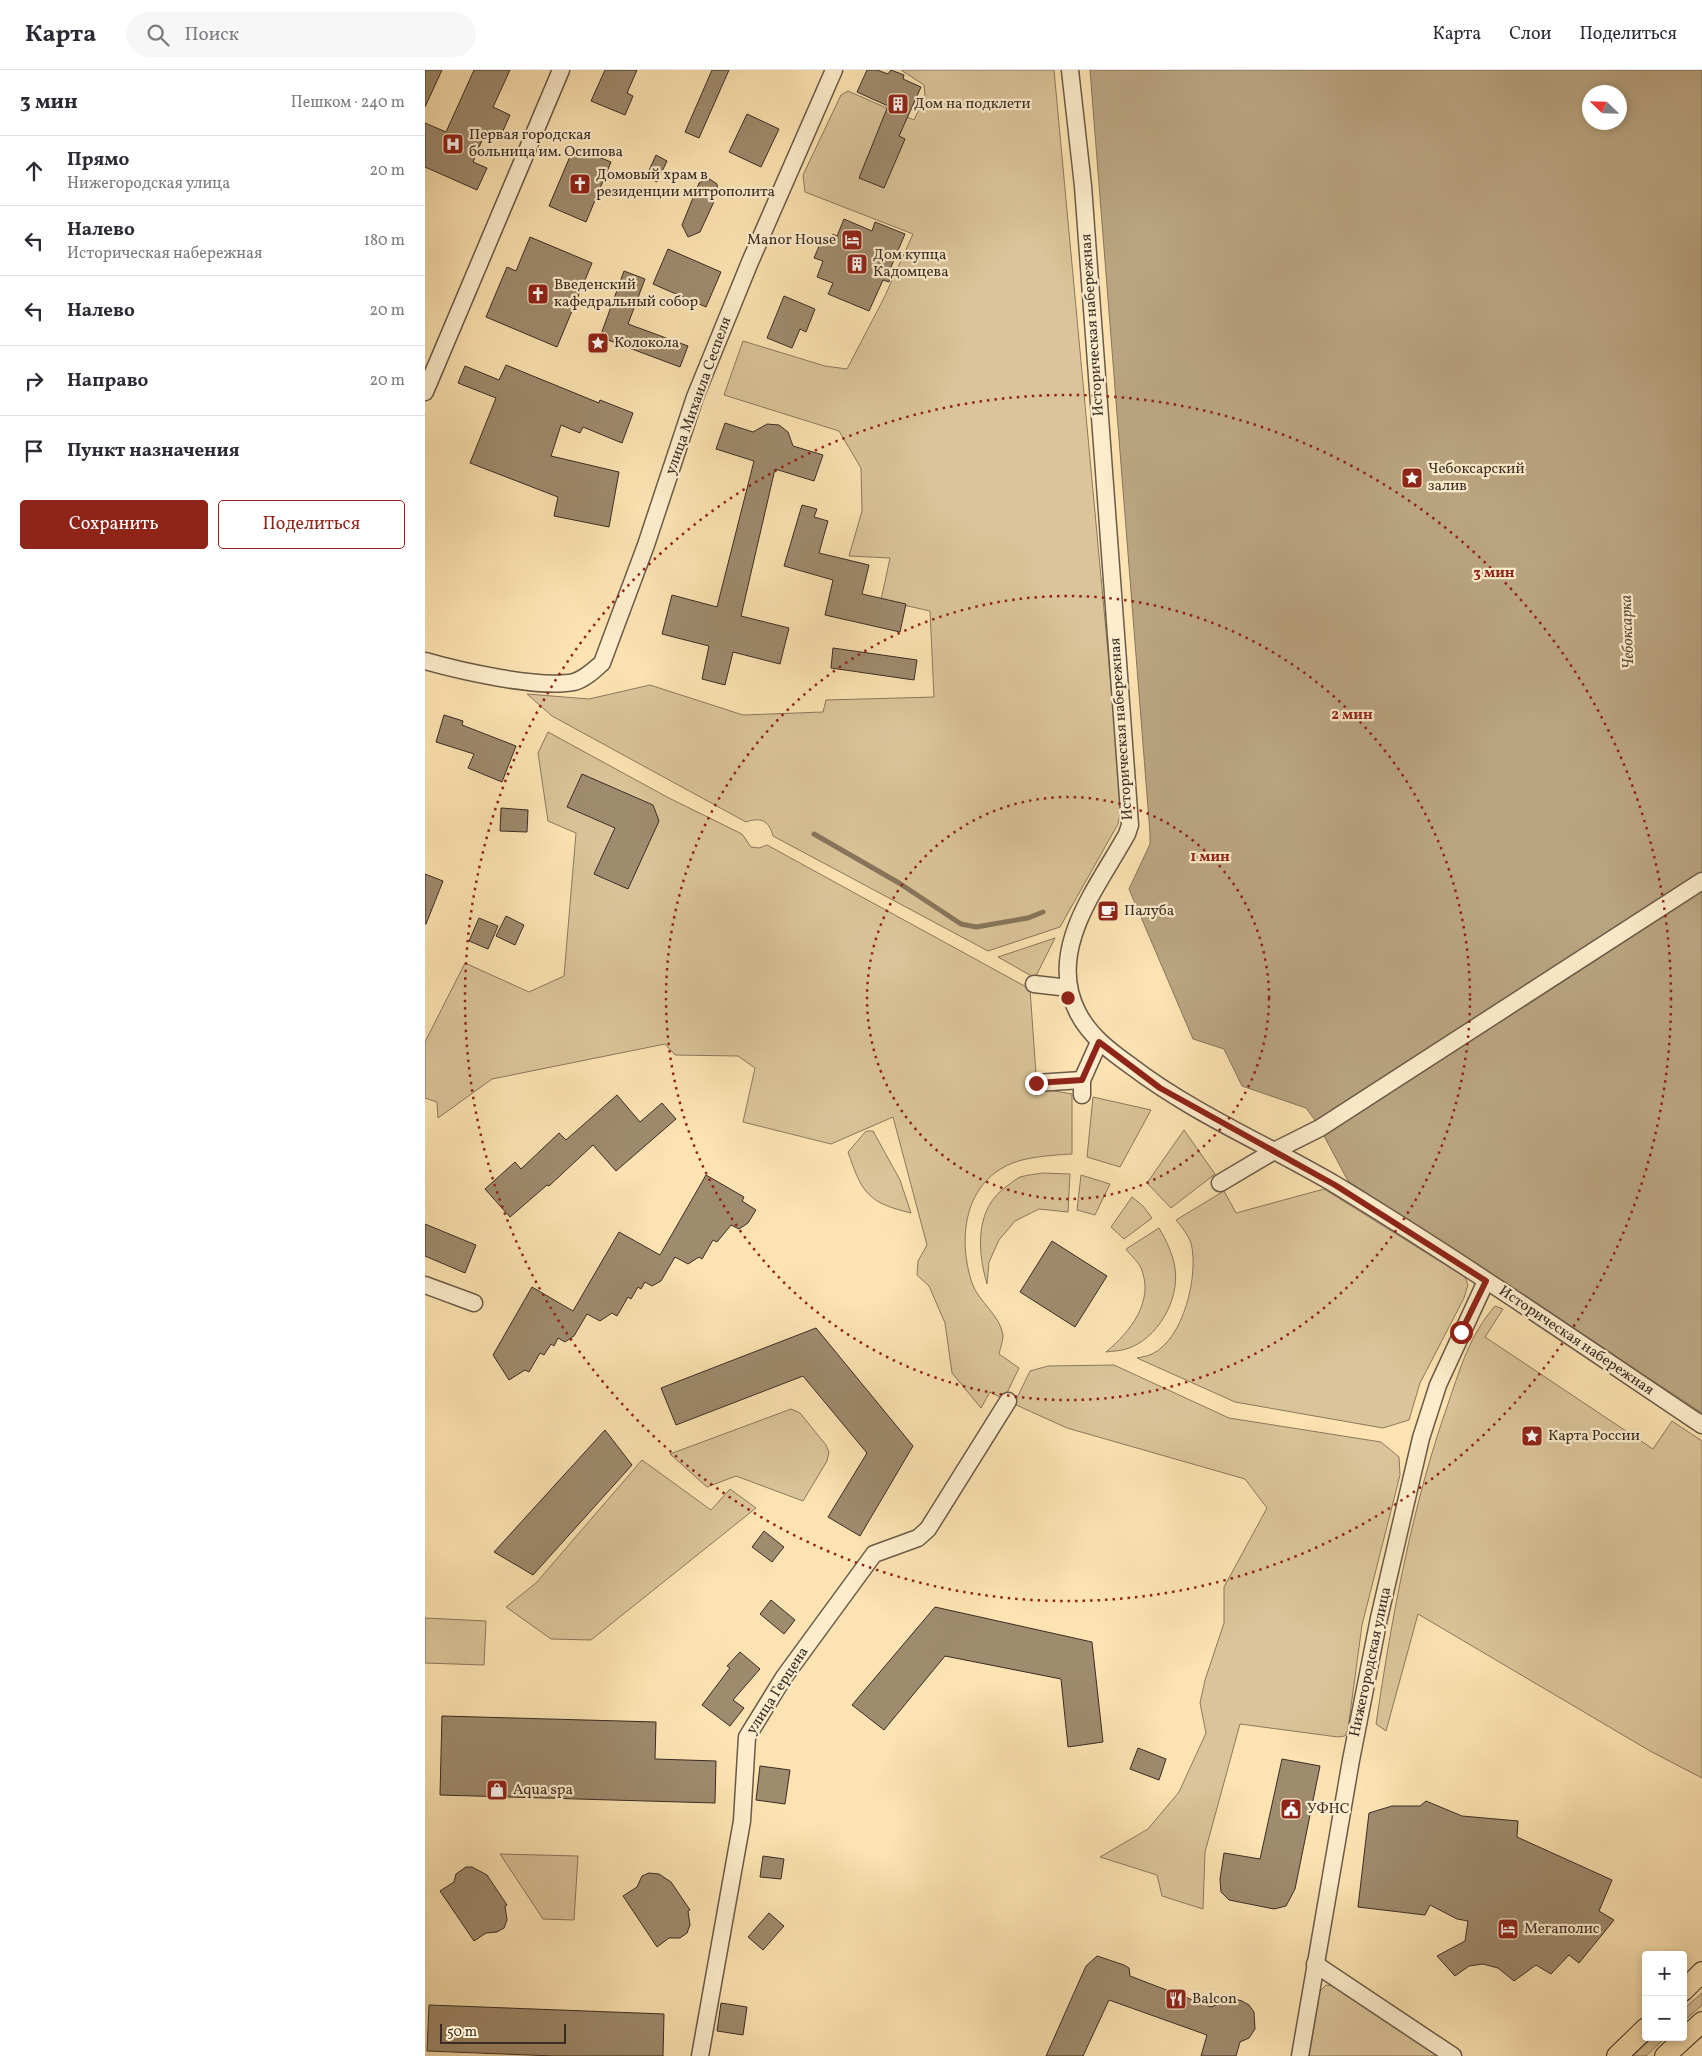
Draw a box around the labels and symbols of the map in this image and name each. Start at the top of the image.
north arrow [1582,85,1627,130]
building icon: Дом на подклети [886,92,910,116]
place label: Дом на подклети [914,94,1031,115]
place label: Первая городская больница им. Осипова [469,125,623,163]
hospital icon: Первая городская больница им. Осипова [441,132,465,156]
place label: Домовый храм в резиденции митрополита [596,165,775,203]
church icon: Домовый храм в резиденции митрополита [568,172,592,196]
hotel icon: Manor House [840,228,864,252]
place label: Manor House [747,230,836,251]
street label: Историческая набережная [1076,233,1110,417]
place label: Дом купца Кадомцева [873,245,949,283]
building icon: Дом купца Кадомцева [845,252,869,276]
place label: Введенский кафедральный собор [554,275,698,313]
church icon: Введенский кафедральный собор [526,282,550,306]
street label: улица Михаила Сеспеля [661,314,737,478]
place icon: Колокола [586,331,610,355]
place label: Колокола [614,333,679,354]
place label: Чебоксарский залив [1428,459,1525,497]
place icon: Чебоксарский залив [1400,466,1424,490]
text: 3 мин [1473,563,1515,584]
water label: Чебоксарка [1616,594,1640,669]
street label: Историческая набережная [1105,637,1139,821]
text: 2 мин [1331,705,1373,726]
text: 1 мин [1190,847,1230,868]
cafe icon: Палуба [1096,899,1120,923]
place label: Палуба [1124,901,1174,922]
centre of rings [1059,989,1077,1007]
route end [1025,1072,1048,1095]
street label: Историческая набережная [1494,1281,1658,1401]
route start [1450,1321,1473,1344]
place icon: Карта России [1520,1424,1544,1448]
place label: Карта России [1548,1426,1640,1447]
street label: Нижегородская улица [1345,1585,1397,1739]
street label: улица Герцена [742,1643,814,1739]
shop icon: Aqua spa [485,1778,509,1802]
place label: Aqua spa [513,1780,573,1801]
public building icon: УФНС [1279,1797,1303,1821]
place label: УФНС [1307,1799,1350,1820]
hotel icon: Мегаполис [1496,1917,1520,1941]
place label: Мегаполис [1524,1919,1600,1940]
restaurant icon: Balcon [1164,1987,1188,2011]
place label: Balcon [1192,1989,1237,2010]
scale bar [440,2021,566,2044]

